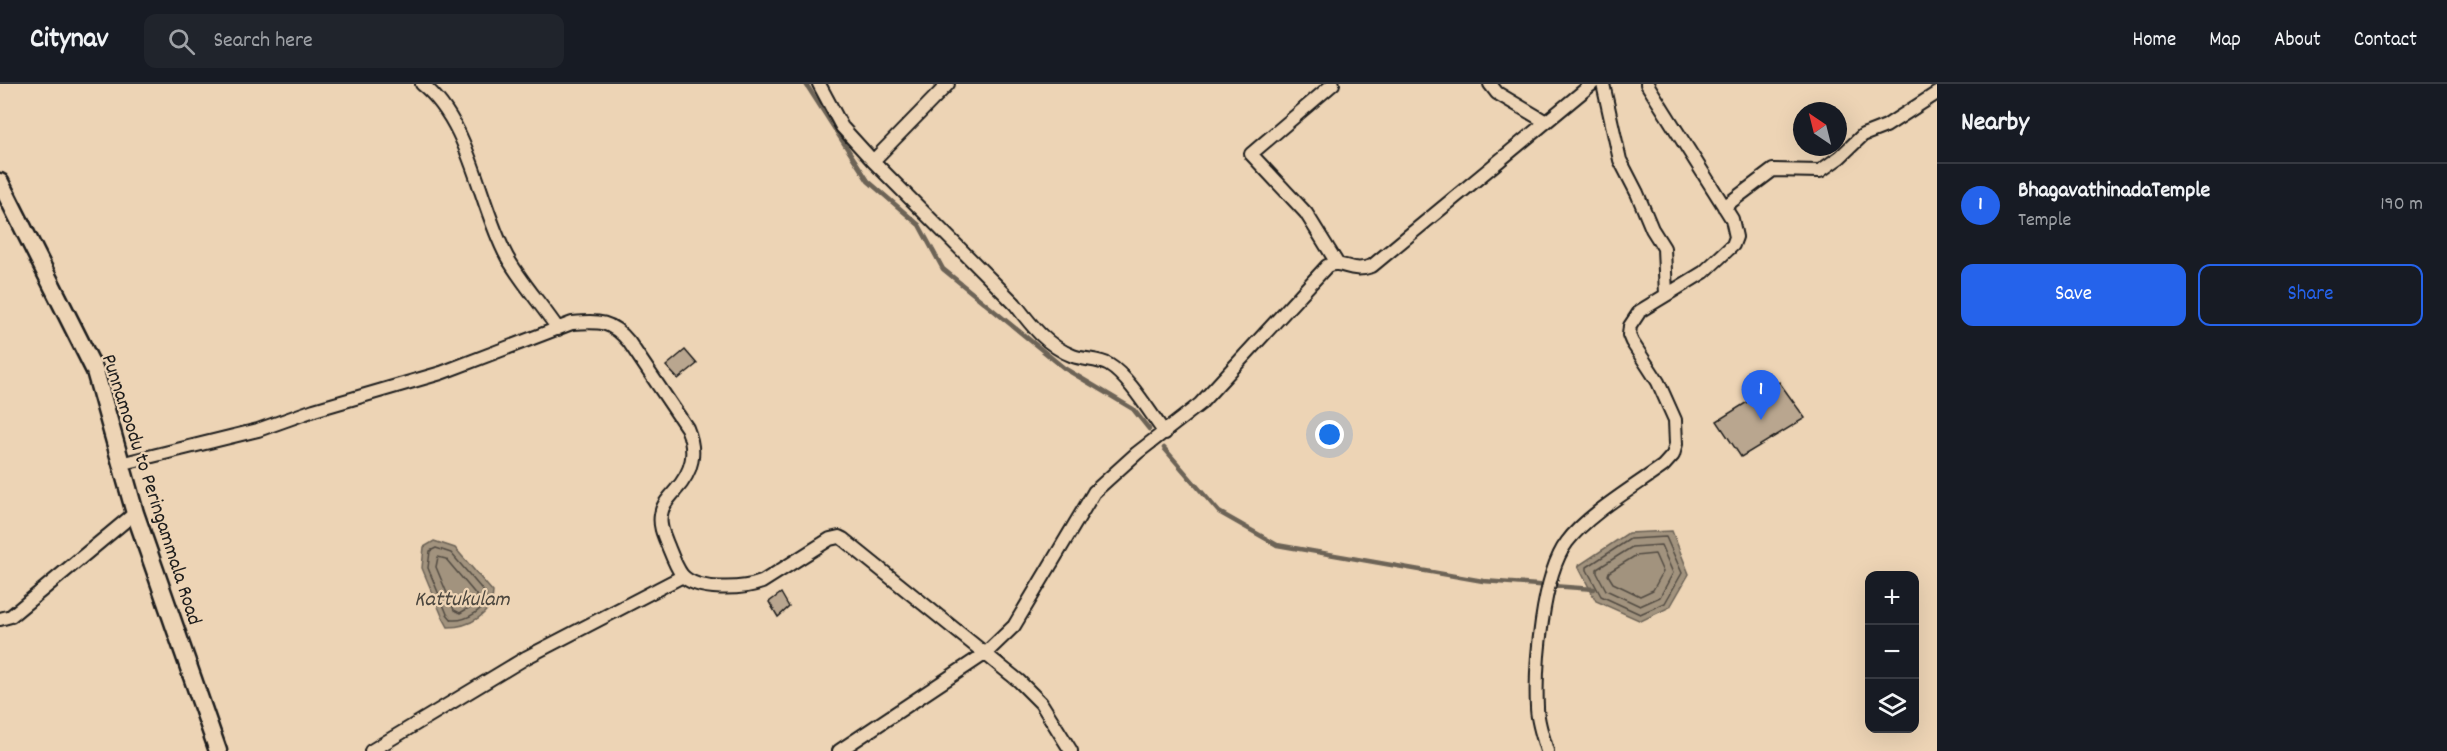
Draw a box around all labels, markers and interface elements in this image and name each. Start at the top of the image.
search box [144,14,564,68]
text: Citynav [30,21,108,61]
icon: search [165,25,198,58]
text: Search here [213,26,313,57]
text: Home [2132,26,2176,56]
text: Map [2209,26,2241,56]
text: About [2274,26,2321,56]
text: Contact [2354,26,2417,56]
north arrow [1793,102,1847,156]
text: Nearby [1961,105,2029,142]
text: BhagavathinadaTemple [2018,176,2210,207]
text: 1 [1978,191,1983,219]
text: 190 m [2380,191,2423,219]
text: Temple [2018,207,2071,235]
button: Save [1961,264,2186,326]
button: Share [2198,264,2423,326]
street label: Punnamoodu to Peringammala Road [92,351,208,629]
pin: 1 [1742,370,1780,420]
your location [1315,420,1344,449]
map controls [1865,571,1919,733]
button: + [1865,571,1919,625]
water label: Kattukulam [414,585,511,616]
button: − [1865,625,1919,679]
button: layers [1865,679,1919,733]

